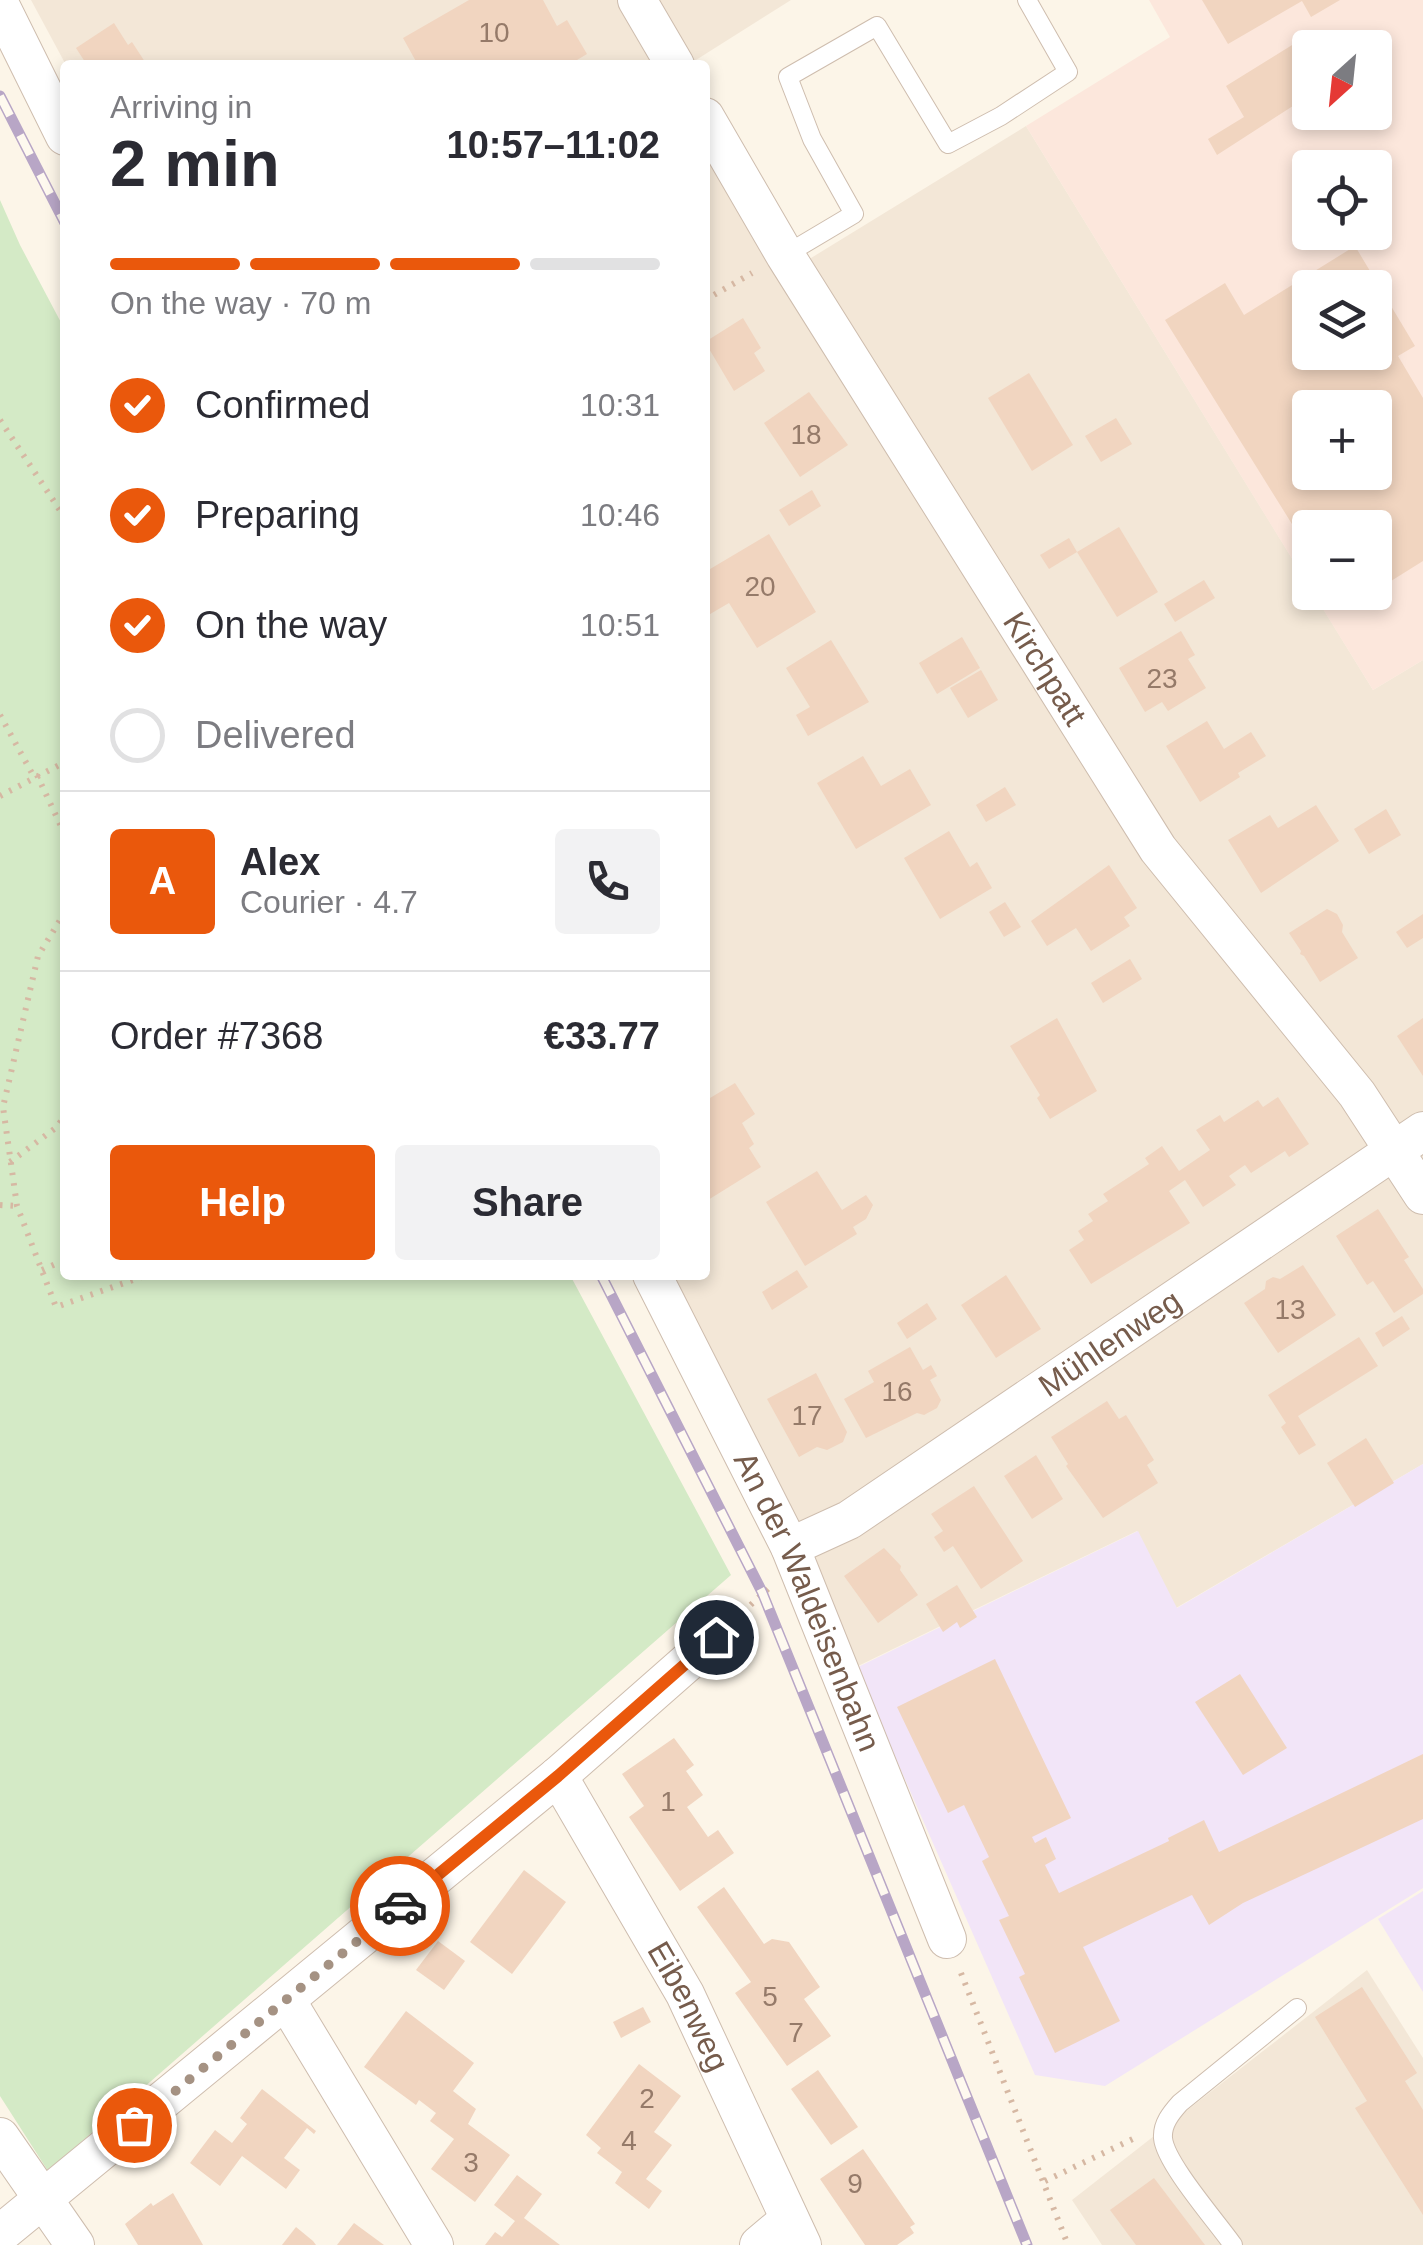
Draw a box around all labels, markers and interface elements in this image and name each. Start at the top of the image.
house number: 10 [478,17,510,48]
north arrow [1292,30,1392,130]
map controls [1292,30,1392,610]
text: Arriving in [110,89,252,125]
text: 10:57–11:02 [447,124,660,166]
text: 2 min [110,127,280,200]
button: locate [1292,150,1392,250]
button: layers [1292,270,1392,370]
text: On the way · 70 m [110,285,371,321]
icon: check [110,378,165,433]
text: Confirmed [195,384,370,426]
text: 10:31 [580,387,660,423]
button: + [1292,390,1392,490]
house number: 18 [790,419,822,450]
icon: check [110,488,165,543]
text: Preparing [195,494,360,536]
text: 10:46 [580,497,660,533]
button: − [1292,510,1392,610]
house number: 20 [744,571,776,602]
icon: check [110,598,165,653]
text: On the way [195,604,387,646]
street label: Kirchpatt [996,606,1094,732]
text: 10:51 [580,607,660,643]
house number: 23 [1146,663,1178,694]
text: Delivered [195,714,356,756]
button: phone [555,829,660,934]
text: Alex [240,841,320,883]
text: A [149,860,176,902]
text: Courier · 4.7 [240,884,418,920]
text: Order #7368 [110,1015,323,1057]
text: €33.77 [544,1015,660,1057]
button: Help [110,1145,375,1260]
button: Share [395,1145,660,1260]
street label: Mühlenweg [1032,1282,1188,1404]
house number: 13 [1274,1294,1306,1325]
house number: 16 [881,1376,913,1407]
house number: 17 [791,1400,823,1431]
street label: An der Waldeisenbahn [727,1446,888,1756]
pin [674,1595,759,1680]
icon: home [689,1610,744,1665]
house number: 1 [660,1786,676,1817]
courier [350,1856,450,1956]
icon: car [373,1879,428,1934]
street label: Eibenweg [640,1935,736,2077]
house number: 5 [762,1981,778,2012]
house number: 7 [788,2017,804,2048]
pin [92,2083,177,2168]
house number: 2 [639,2083,655,2114]
icon: bag [107,2098,162,2153]
house number: 4 [621,2125,637,2156]
house number: 3 [463,2147,479,2178]
house number: 9 [847,2168,863,2199]

